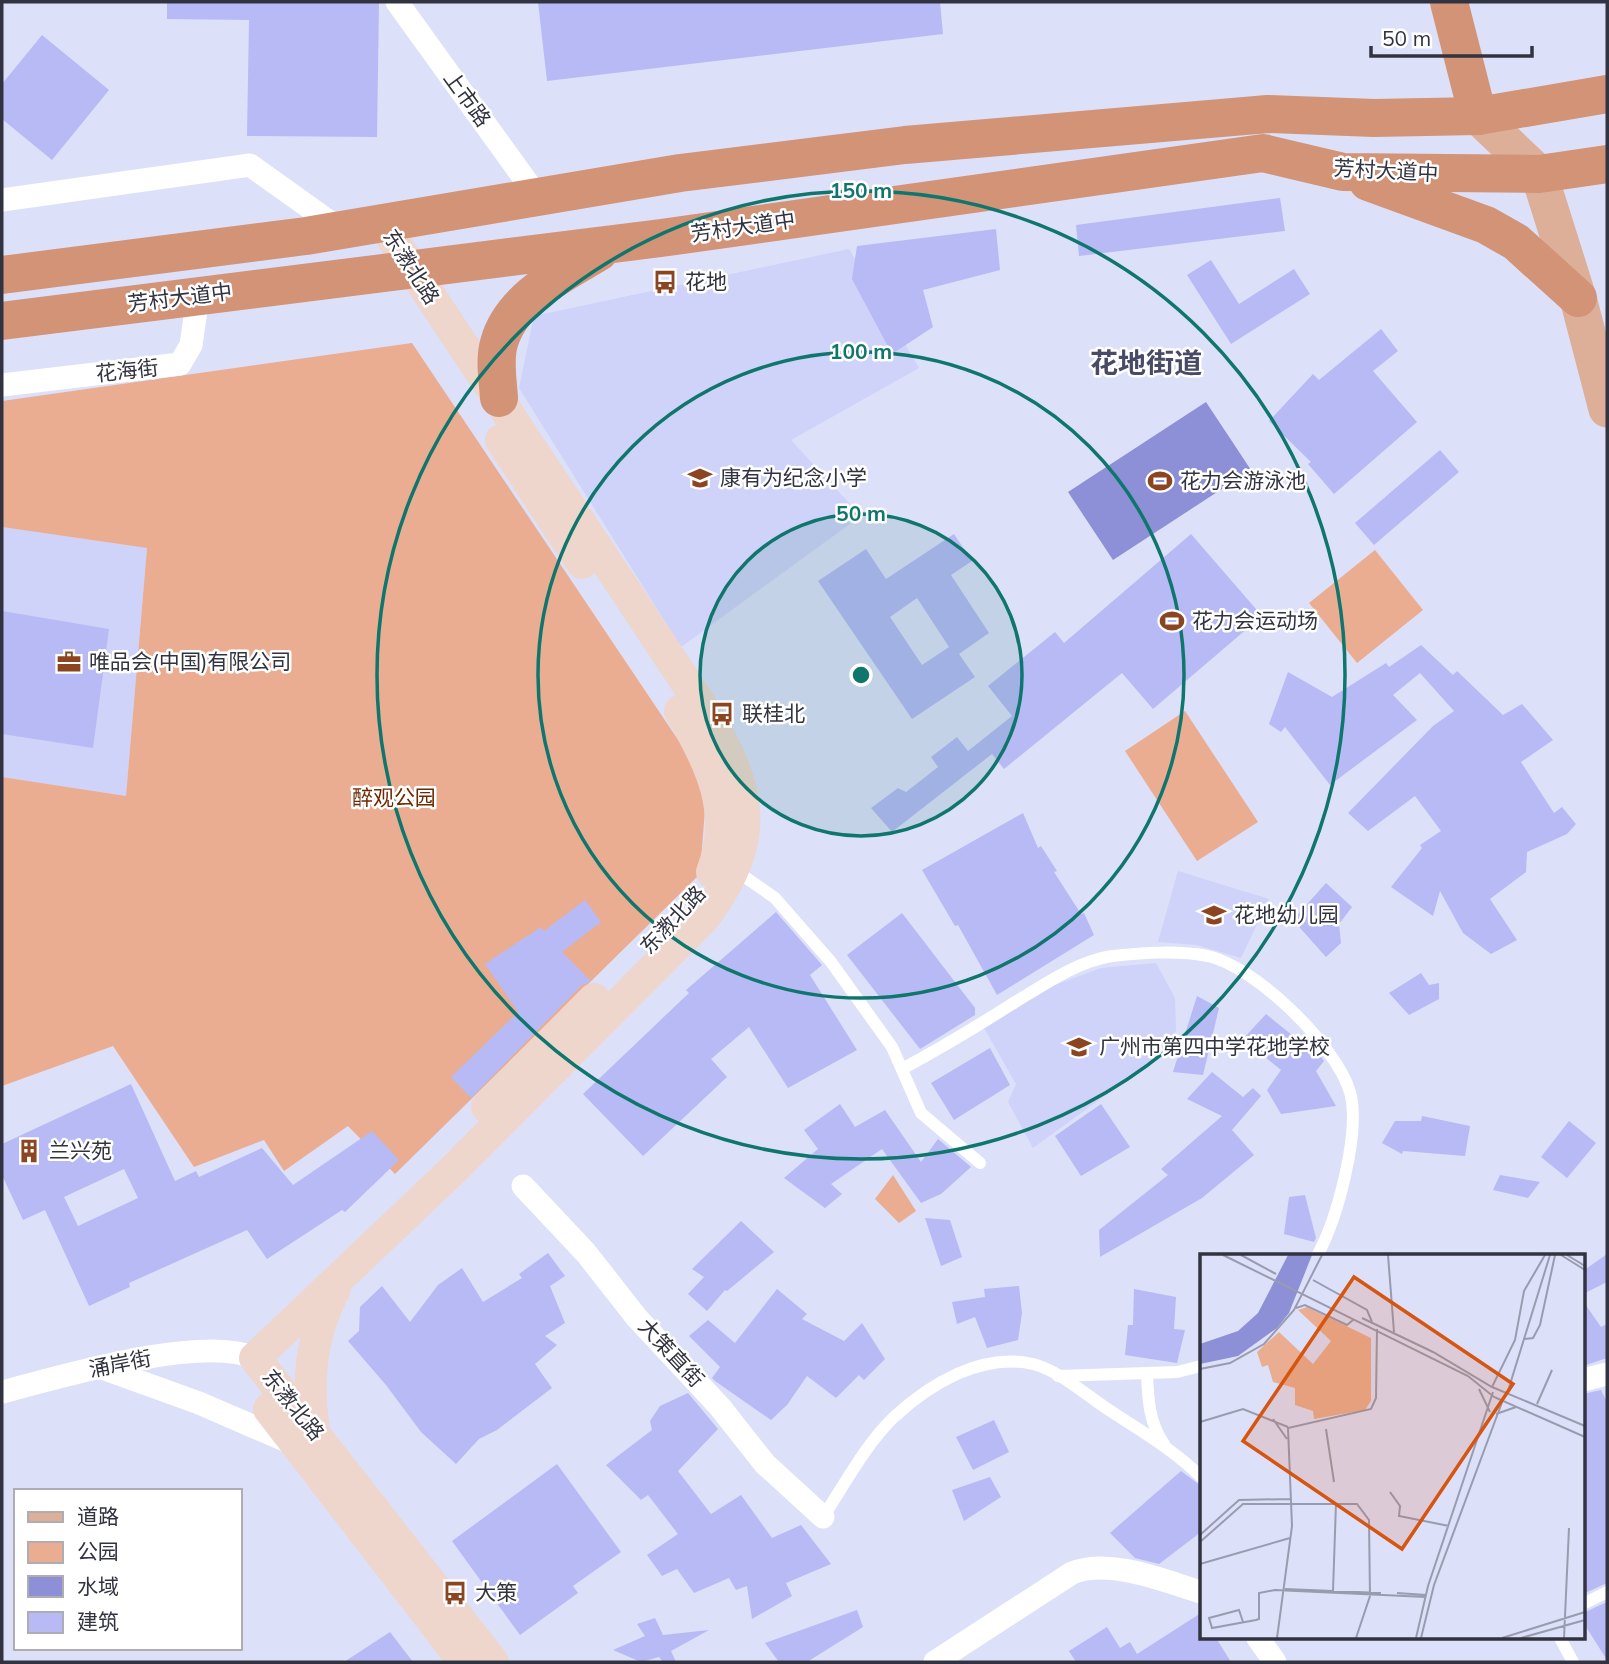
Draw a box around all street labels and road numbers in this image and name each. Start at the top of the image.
street label: 上市路 [439,65,497,132]
street label: 芳村大道中 [1333,154,1439,186]
street label: 芳村大道中 [689,206,797,246]
street label: 东漖北路 [378,224,446,309]
street label: 芳村大道中 [126,278,234,316]
street label: 花海街 [94,354,160,386]
street label: 东漖北路 [634,880,710,959]
street label: 大策直街 [634,1313,710,1392]
street label: 涌岸街 [86,1344,153,1382]
street label: 东漖北路 [257,1364,330,1445]

